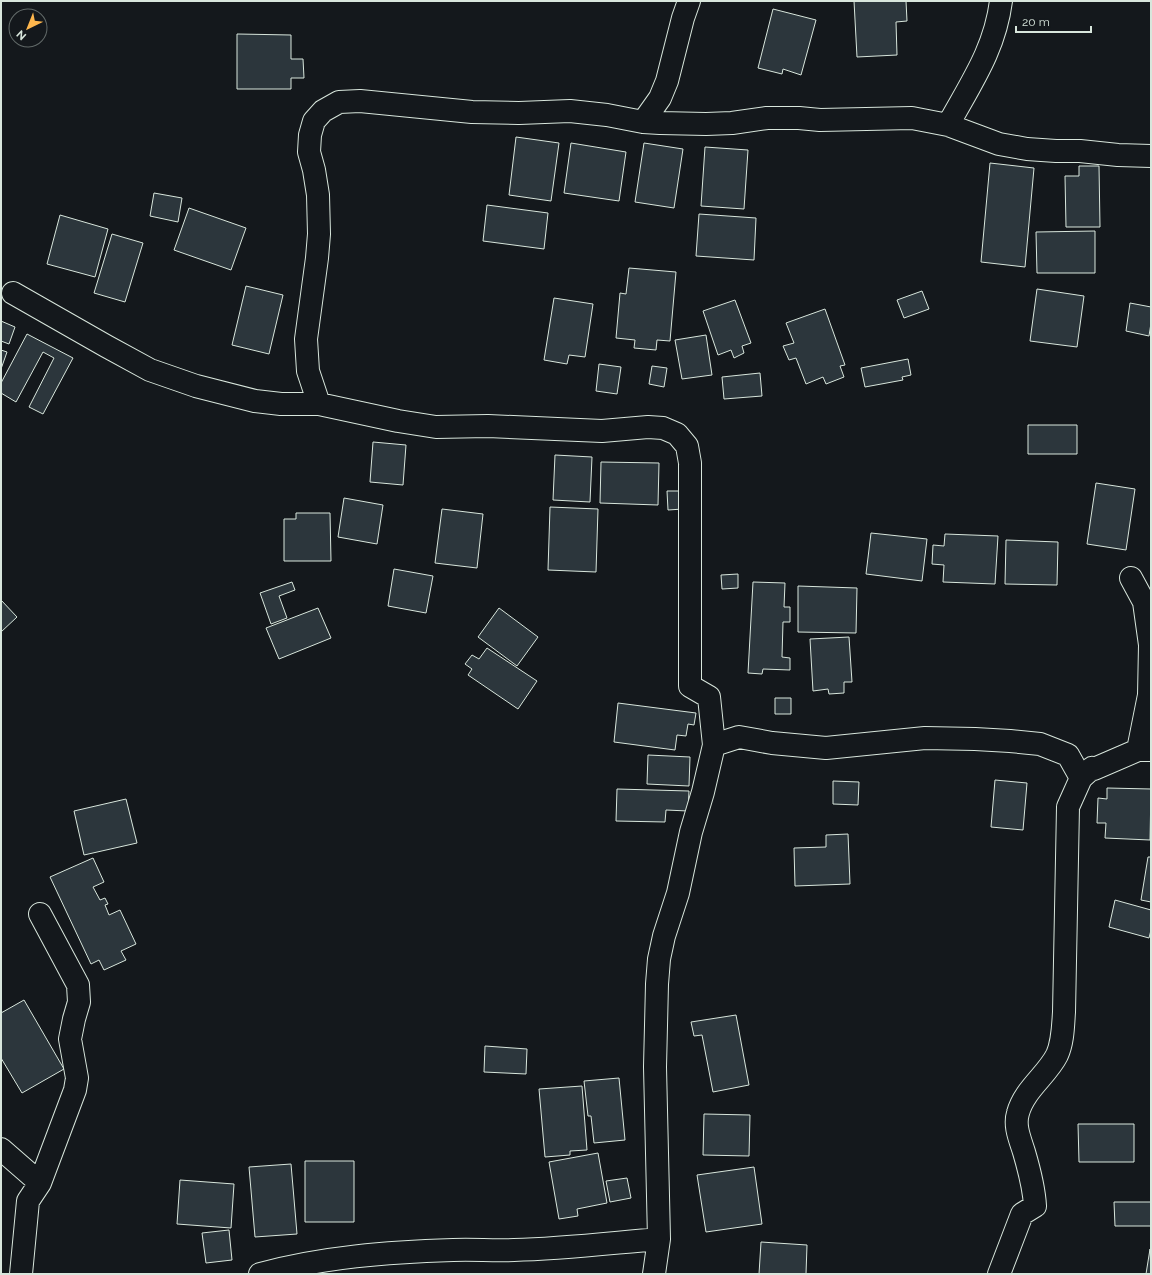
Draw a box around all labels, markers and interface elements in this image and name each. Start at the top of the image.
north arrow [8,8,48,48]
scale bar [1016,8,1091,34]
text: 20 m [1022,15,1050,29]
text: N [14,27,29,43]

